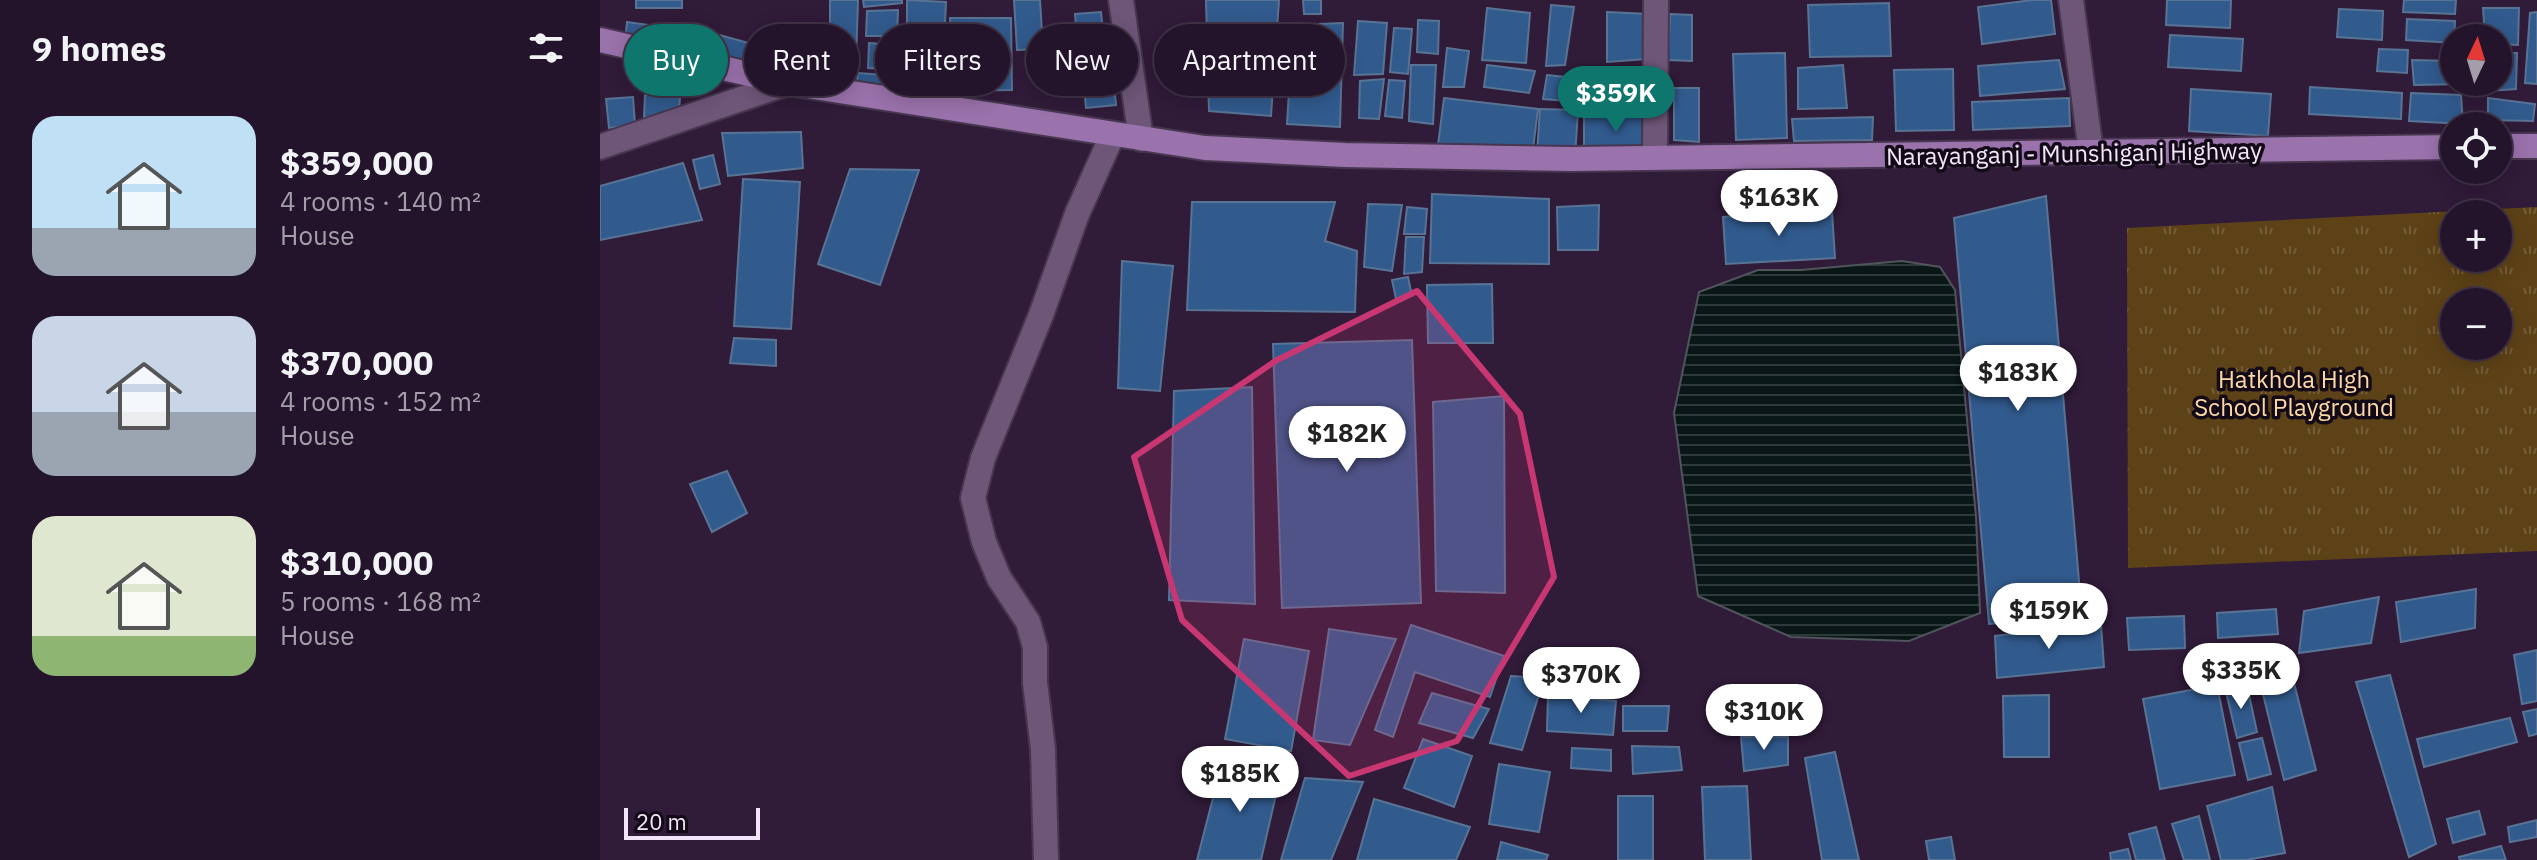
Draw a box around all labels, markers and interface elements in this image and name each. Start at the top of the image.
chip: Buy [624,24,728,96]
chip: Rent [744,24,859,96]
chip: Filters [875,24,1010,96]
chip: New [1026,24,1138,96]
chip: Apartment [1154,24,1345,96]
north arrow [2440,24,2512,96]
map controls [2440,24,2512,360]
text: 9 homes [32,26,167,70]
icon: filters [524,26,568,70]
pin: $359K [1560,66,1672,134]
text: $359K [1576,75,1656,109]
button: locate [2440,112,2512,184]
street label: Narayanganj - Munshiganj Highway [1886,134,2262,172]
text: $359,000 [280,140,433,184]
icon: home [96,148,192,244]
pin: $163K [1723,170,1835,238]
text: $163K [1739,179,1819,213]
text: 4 rooms · 140 m² [280,184,481,218]
button: + [2440,200,2512,272]
text: House [280,218,355,252]
button: − [2440,288,2512,360]
text: $370,000 [280,340,433,384]
pin: $183K [1962,345,2074,413]
icon: home [96,348,192,444]
text: $183K [1978,354,2058,388]
park label: Hatkhola High School Playground [2194,363,2394,423]
text: 4 rooms · 152 m² [280,384,481,418]
pin: $182K [1291,406,1403,474]
text: $182K [1307,415,1387,449]
text: House [280,418,355,452]
text: $310,000 [280,540,433,584]
icon: home [96,548,192,644]
pin: $159K [1993,583,2105,651]
text: 5 rooms · 168 m² [280,584,481,618]
text: $159K [2009,592,2089,626]
text: House [280,618,355,652]
pin: $335K [2185,643,2297,711]
pin: $370K [1525,647,1637,715]
text: $335K [2201,652,2281,686]
text: $370K [1541,656,1621,690]
pin: $310K [1708,684,1820,752]
text: $310K [1724,693,1804,727]
pin: $185K [1184,746,1296,814]
text: $185K [1200,755,1280,789]
scale bar [624,804,760,840]
text: 20 m [636,807,687,836]

